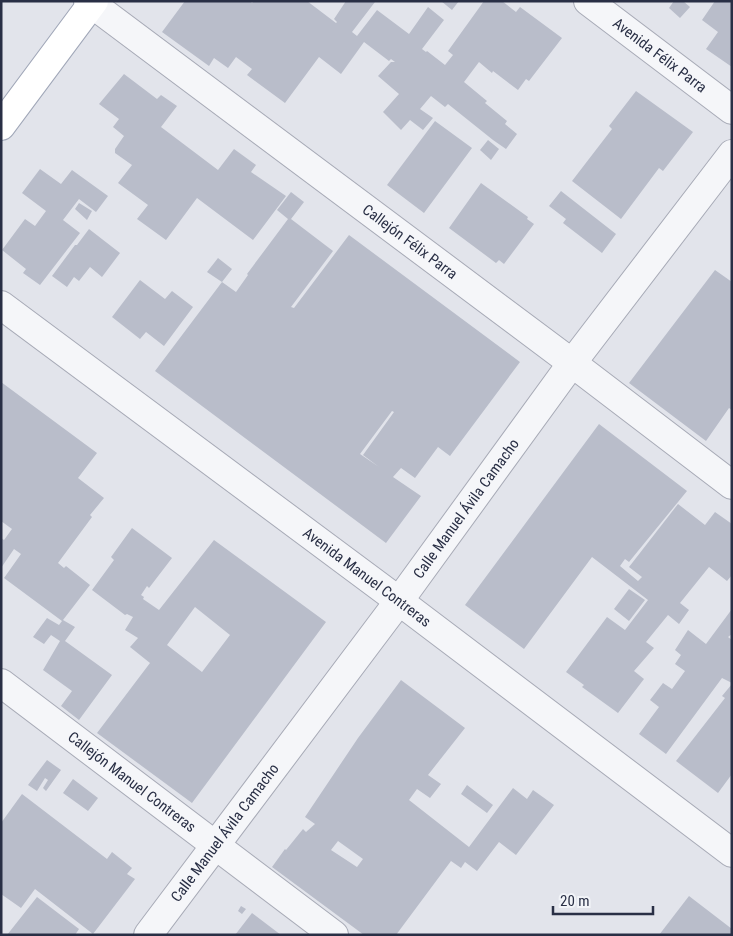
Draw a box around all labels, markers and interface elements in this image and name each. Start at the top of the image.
street label: Avenida Félix Parra [609,14,710,97]
street label: Callejón Félix Parra [359,200,461,283]
street label: Calle Manuel Ávila Camacho [409,435,523,582]
street label: Avenida Manuel Contreras [299,524,434,631]
street label: Callejón Manuel Contreras [64,728,199,836]
street label: Calle Manuel Ávila Camacho [167,760,283,905]
scale bar [553,884,653,916]
text: 20 m [560,892,590,910]

